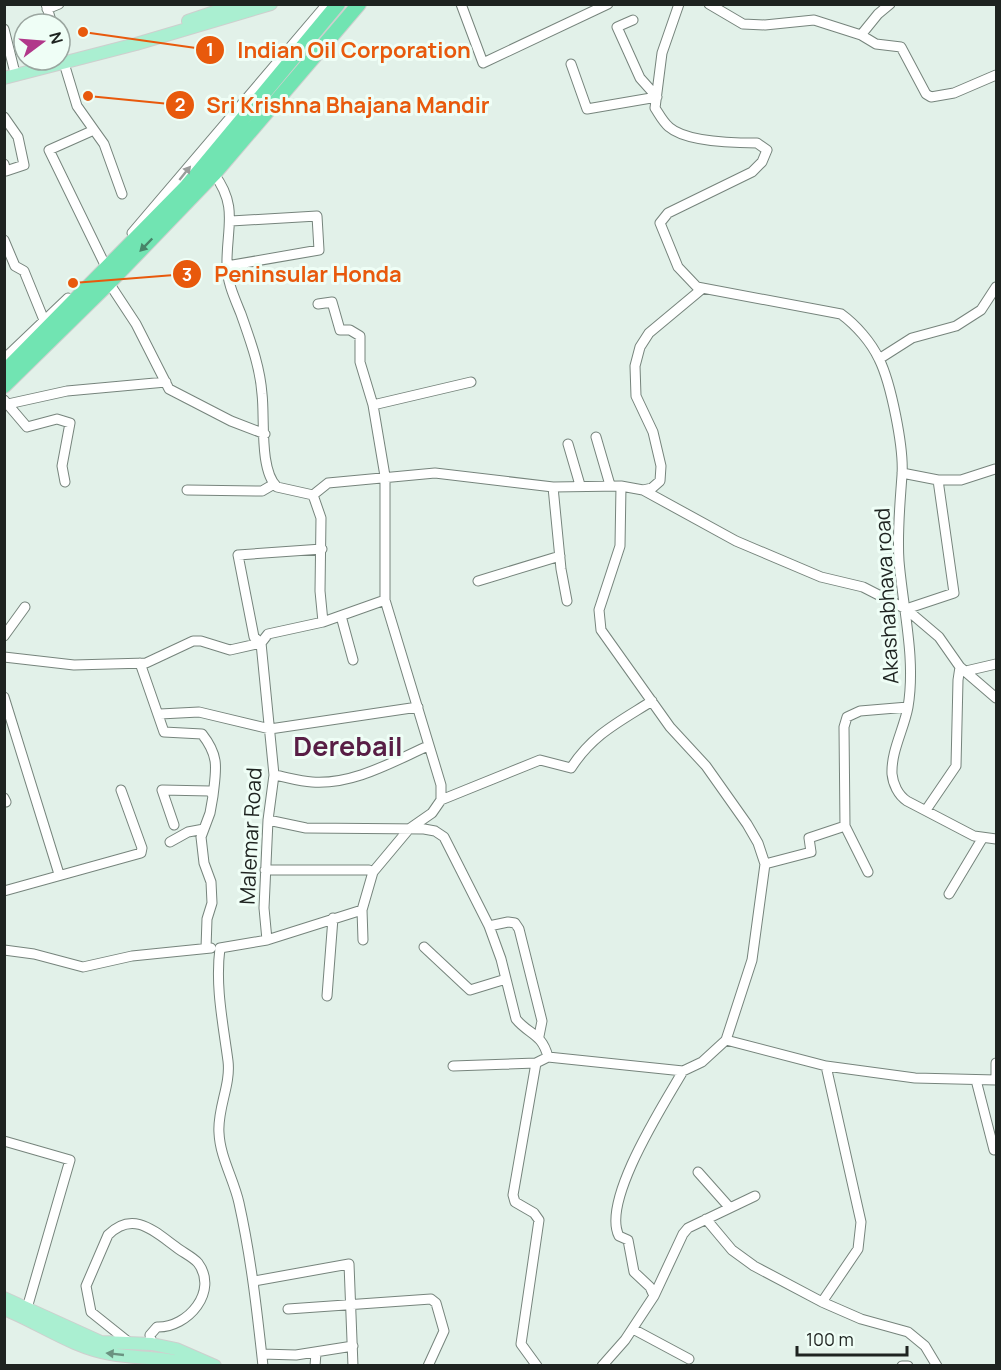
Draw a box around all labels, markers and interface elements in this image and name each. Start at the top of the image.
north arrow [12,12,72,72]
text: N [44,29,69,46]
callout: Indian Oil Corporation [195,30,483,70]
text: Indian Oil Corporation [237,35,471,65]
text: 1 [206,37,214,61]
callout: Sri Krishna Bhajana Mandir [165,85,502,125]
text: Sri Krishna Bhajana Mandir [206,90,490,120]
text: 2 [175,92,185,116]
one-way arrow [179,165,192,181]
one-way arrow [140,237,153,252]
callout: Peninsular Honda [172,254,413,294]
text: Peninsular Honda [214,259,402,289]
text: 3 [182,262,192,286]
street label: Akashabhava road [867,507,905,685]
district label: Derebail [293,727,403,764]
street label: Malemar Road [232,767,268,905]
scale bar [797,1319,906,1357]
text: 100 m [806,1327,854,1351]
one-way arrow [105,1349,124,1359]

